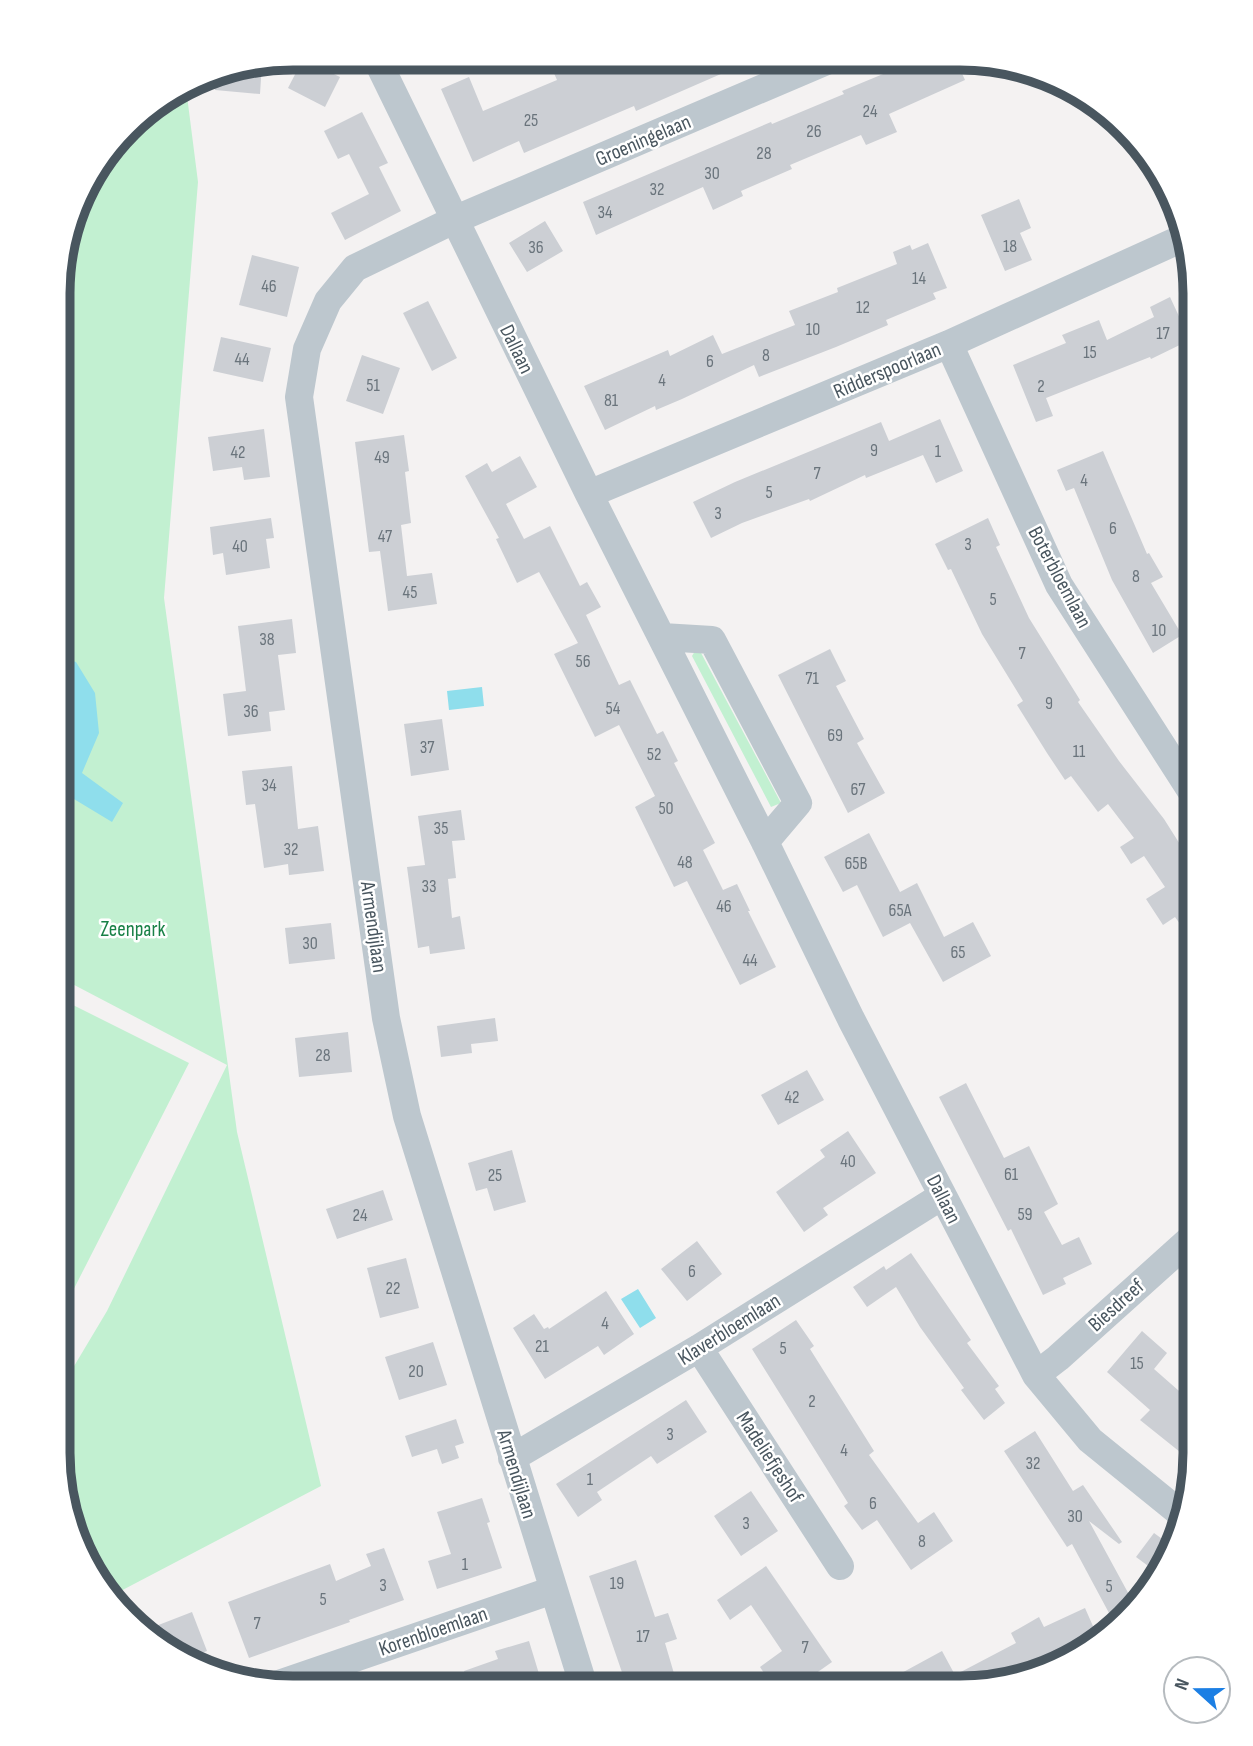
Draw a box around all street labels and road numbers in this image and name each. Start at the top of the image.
street label: Groeningelaan [592,109,695,172]
street label: Dallaan [494,321,539,378]
street label: Ridderspoorlaan [830,337,945,404]
street label: Boterbloemlaan [1022,522,1097,632]
street label: Armendijlaan [355,879,392,974]
street label: Dallaan [921,1171,966,1228]
street label: Biesdreef [1083,1273,1150,1337]
street label: Klaverbloemlaan [673,1288,785,1371]
street label: Madeliefjeshof [731,1407,809,1508]
street label: Armendijlaan [491,1426,542,1522]
street label: Korenbloemlaan [376,1601,491,1662]

